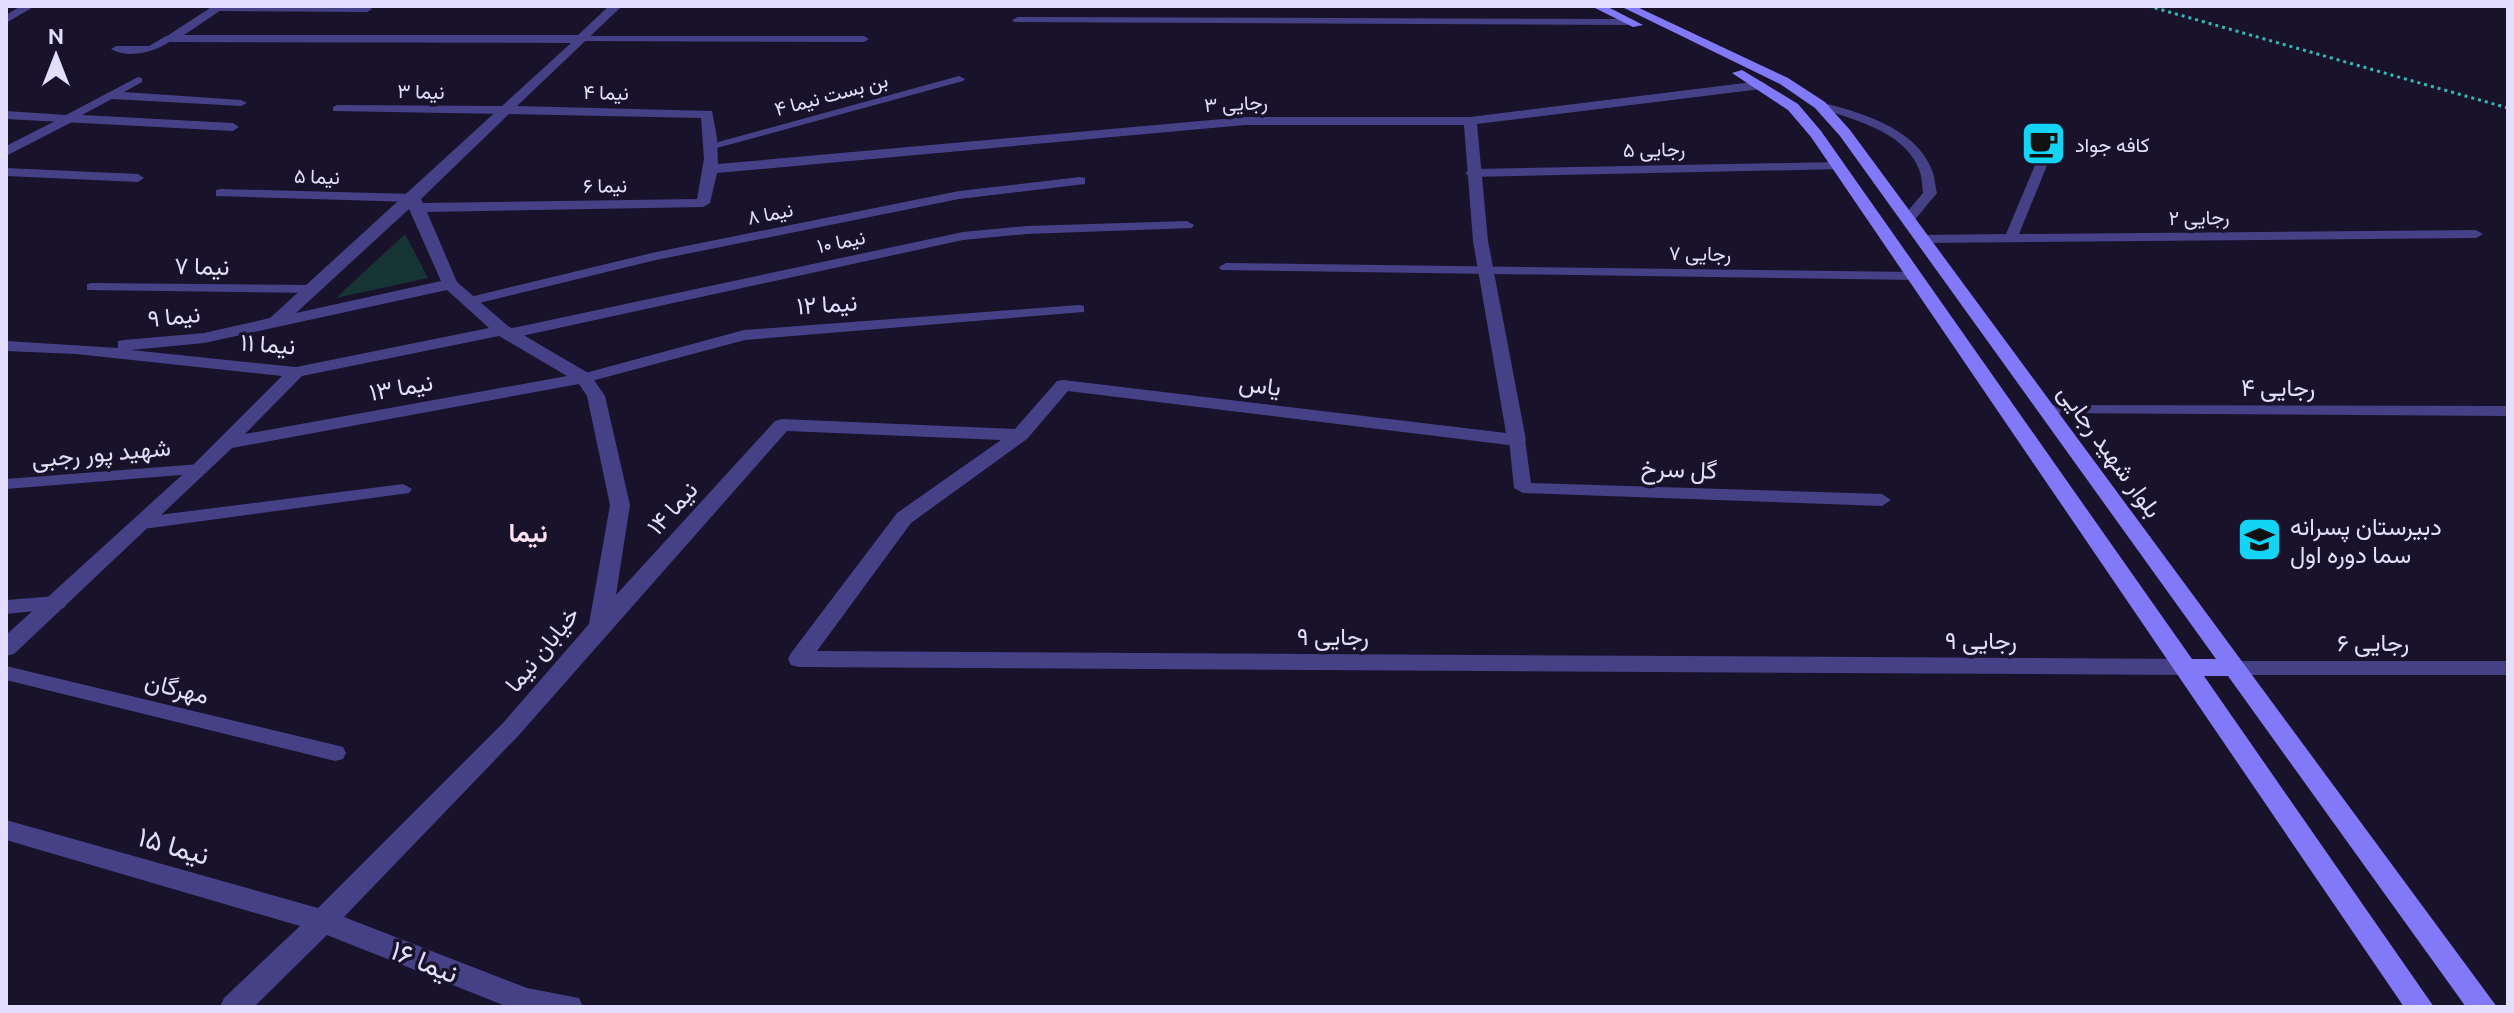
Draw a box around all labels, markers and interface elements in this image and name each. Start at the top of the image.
north arrow [16,16,96,96]
text: N [48,23,64,48]
street label: بن بست نیما ۴ [772,68,891,121]
street label: نیما ۳ [397,79,445,104]
street label: نیما ۴ [583,80,629,105]
street label: رجایی ۳ [1204,90,1268,118]
cafe icon: کافه جواد [2020,120,2068,168]
place label: کافه جواد [2075,133,2150,158]
street label: رجایی ۵ [1623,137,1685,163]
street label: نیما ۵ [294,164,340,189]
street label: نیما ۶ [583,173,627,198]
street label: نیما ۸ [745,197,795,230]
street label: رجایی ۲ [2168,205,2230,231]
street label: نیما ۱۰ [815,225,867,258]
street label: رجایی ۷ [1669,241,1731,267]
street label: نیما ۷ [174,252,230,281]
street label: نیما ۱۲ [796,288,858,321]
street label: نیما ۹ [146,300,202,333]
street label: نیما ۱۱ [240,329,296,360]
street label: نیما ۱۳ [367,368,435,407]
street label: یاس [1237,369,1283,402]
street label: رجایی ۴ [2241,374,2315,403]
street label: بلوار شهید رجایی [2051,379,2167,524]
street label: شهید پور رجبی [30,433,172,476]
street label: گل سرخ [1640,454,1718,487]
street label: نیما ۱۴ [641,476,703,541]
place label: دبیرستان پسرانه سما دوره اول [2290,513,2442,570]
school or university icon: دبیرستان پسرانه سما دوره اول [2235,516,2283,564]
district label: نیما [508,518,548,548]
street label: خیابان نیما [499,601,585,698]
street label: رجایی ۹ [1297,623,1369,652]
street label: رجایی ۹ [1945,627,2017,656]
street label: رجایی ۶ [2337,629,2409,658]
street label: مهرگان [142,667,212,711]
street label: نیما ۱۵ [135,820,213,871]
street label: نیما ۱۶ [387,934,463,989]

